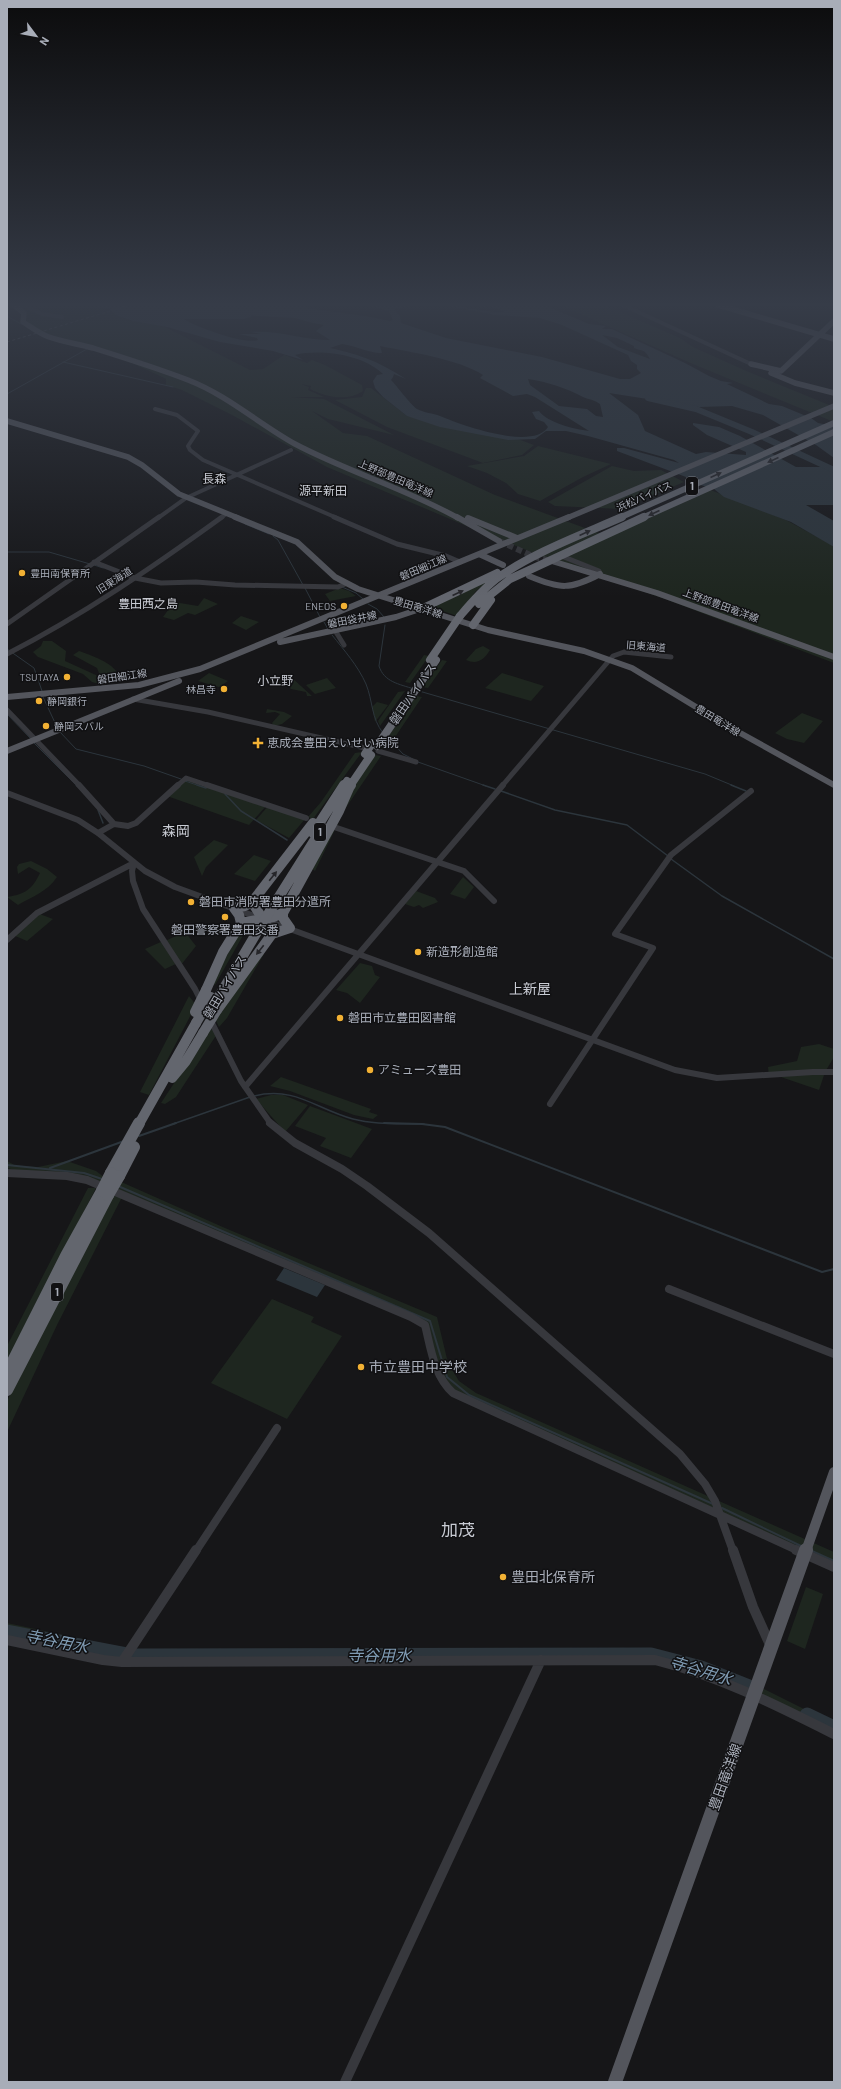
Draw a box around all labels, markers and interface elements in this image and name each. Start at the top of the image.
north arrow [16,16,56,56]
text: N [37,35,52,48]
street label: 上野部豊田竜洋線 [357,457,435,499]
one-way arrow [766,457,778,463]
district label: 長森 [202,471,226,485]
one-way arrow [711,472,722,478]
road number: 1 [686,477,698,495]
street label: 浜松バイパス [614,478,674,514]
district label: 源平新田 [299,483,347,497]
one-way arrow [648,510,660,516]
one-way arrow [579,530,590,536]
street label: 磐田細江線 [398,552,448,582]
street label: 旧東海道 [94,564,134,596]
place label: 豊田南保育所 [30,567,90,579]
marker: 豊田南保育所 [17,568,27,578]
street label: 上野部豊田竜洋線 [681,586,761,624]
one-way arrow [453,590,464,596]
street label: 豊田竜洋線 [392,594,444,620]
district label: 豊田西之島 [118,596,178,610]
place label: ENEOS [305,600,336,612]
marker: ENEOS [339,601,349,611]
street label: 磐田袋井線 [326,608,378,630]
street label: 旧東海道 [626,638,666,654]
street label: 磐田バイパス [386,660,438,727]
street label: 磐田細江線 [96,667,148,685]
place label: TSUTAYA [20,671,59,683]
marker: TSUTAYA [62,672,72,682]
district label: 小立野 [257,673,293,687]
place label: 林昌寺 [186,683,216,695]
marker: 林昌寺 [219,684,229,694]
place label: 静岡銀行 [47,695,87,707]
marker: 静岡銀行 [34,696,44,706]
street label: 豊田竜洋線 [693,702,743,738]
place label: 静岡スバル [54,720,104,732]
marker: 静岡スバル [41,721,51,731]
place label: 恵成会豊田えいせい病院 [267,735,399,749]
marker: 恵成会豊田えいせい病院 [252,737,264,749]
district label: 森岡 [162,822,190,839]
road number: 1 [314,823,326,841]
one-way arrow [269,871,277,882]
place label: 磐田市消防署豊田分遣所 [199,894,331,908]
marker: 磐田市消防署豊田分遣所 [186,897,196,907]
marker: 磐田警察署豊田交番 [220,912,230,922]
place label: 磐田警察署豊田交番 [171,922,279,936]
place label: 新造形創造館 [426,944,498,958]
one-way arrow [256,945,265,956]
marker: 新造形創造館 [413,947,423,957]
street label: 磐田バイパス [200,952,249,1021]
district label: 上新屋 [509,980,551,997]
place label: 磐田市立豊田図書館 [348,1010,456,1024]
marker: 磐田市立豊田図書館 [335,1013,345,1023]
place label: アミューズ豊田 [378,1062,461,1076]
marker: アミューズ豊田 [365,1065,375,1075]
road number: 1 [51,1283,63,1301]
place label: 市立豊田中学校 [369,1358,467,1375]
marker: 市立豊田中学校 [356,1362,366,1372]
district label: 加茂 [441,1519,475,1539]
place label: 豊田北保育所 [511,1568,595,1585]
marker: 豊田北保育所 [498,1572,508,1582]
water label: 寺谷用水 [24,1625,92,1656]
water label: 寺谷用水 [347,1645,413,1664]
water label: 寺谷用水 [668,1651,736,1689]
street label: 豊田竜洋線 [705,1741,744,1813]

